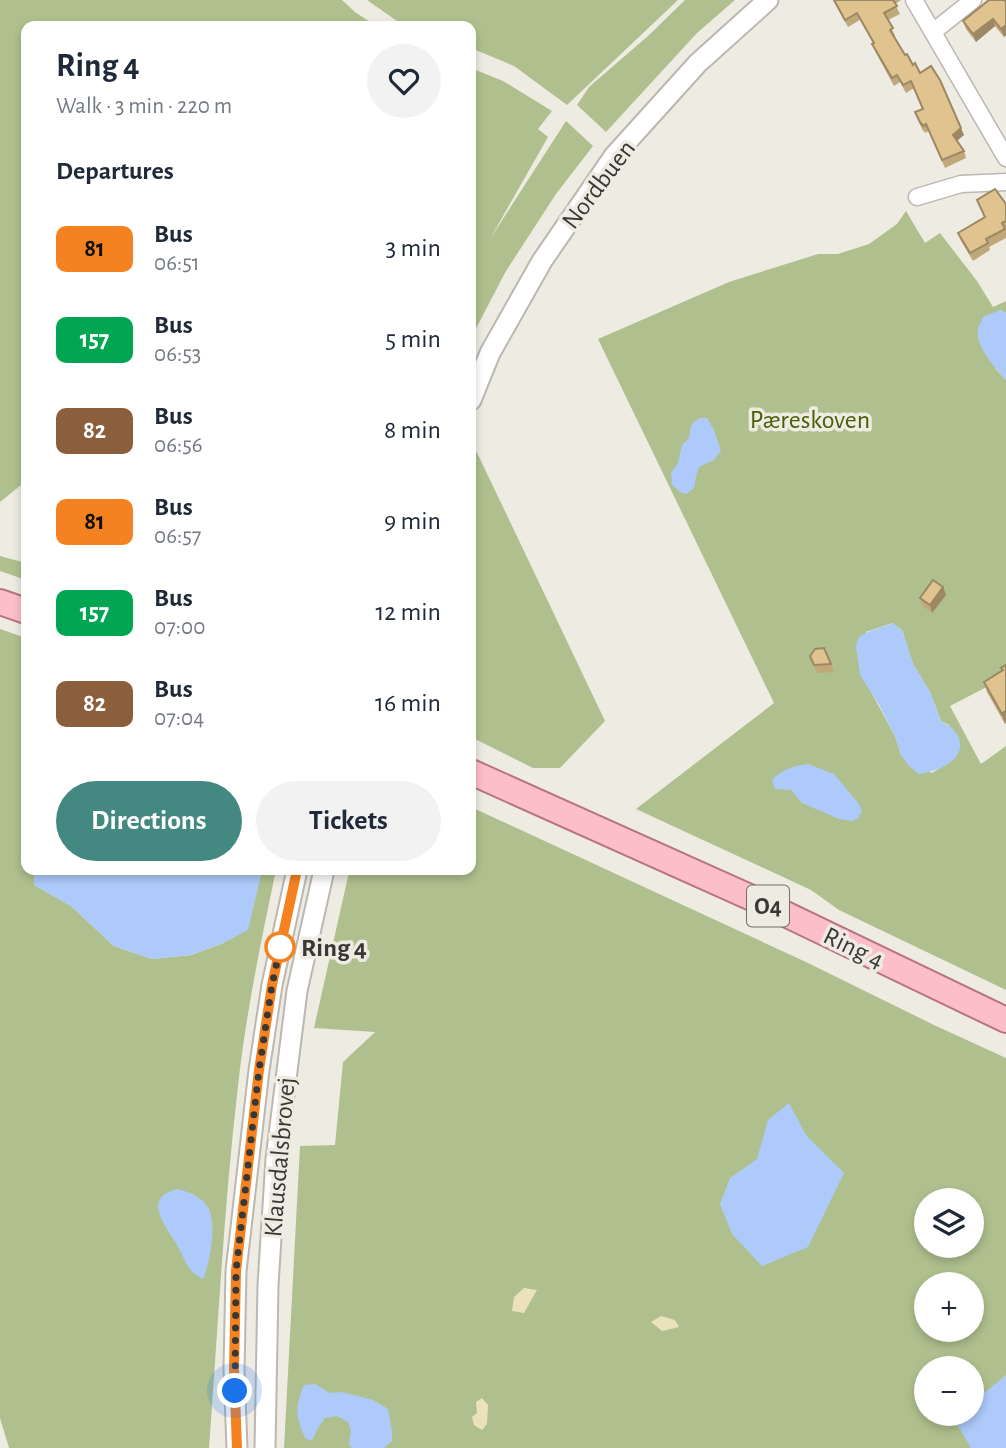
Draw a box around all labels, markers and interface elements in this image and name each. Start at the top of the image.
button: heart [367,44,441,118]
text: Ring 4 [56,50,140,83]
text: Walk · 3 min · 220 m [56,95,232,118]
street label: Nordbuen [557,135,640,234]
text: Departures [56,158,174,184]
text: Bus [154,221,193,247]
text: 3 min [385,235,441,261]
text: 81 [84,237,105,261]
text: 06:51 [154,252,200,275]
text: Bus [154,312,193,338]
text: 5 min [385,326,441,352]
text: 157 [80,328,109,352]
text: 06:53 [154,343,201,366]
text: Bus [154,403,193,429]
park label: Pæreskoven [750,407,870,433]
text: 8 min [384,417,441,443]
text: 82 [83,419,106,443]
text: 06:56 [154,434,203,457]
text: Bus [154,494,193,520]
text: 9 min [384,508,441,534]
text: 81 [84,510,105,534]
text: 06:57 [154,525,201,548]
text: Bus [154,585,193,611]
text: 12 min [375,599,441,625]
text: 157 [80,601,109,625]
text: 07:00 [154,616,205,639]
text: Bus [154,676,193,702]
text: 16 min [375,690,441,716]
text: 82 [83,692,106,716]
text: 07:04 [154,707,204,730]
button: Directions [56,781,242,861]
button: Tickets [256,781,441,861]
road number: O4 [747,885,789,926]
street label: Ring 4 [819,922,888,974]
marker: Ring 4 [265,932,295,962]
place label: Ring 4 [301,935,367,961]
street label: Klausdalsbrovej [260,1076,300,1238]
map controls [914,1188,984,1426]
button: layers [914,1188,984,1258]
button: + [914,1272,984,1342]
button: − [914,1356,984,1426]
your location [217,1373,252,1408]

